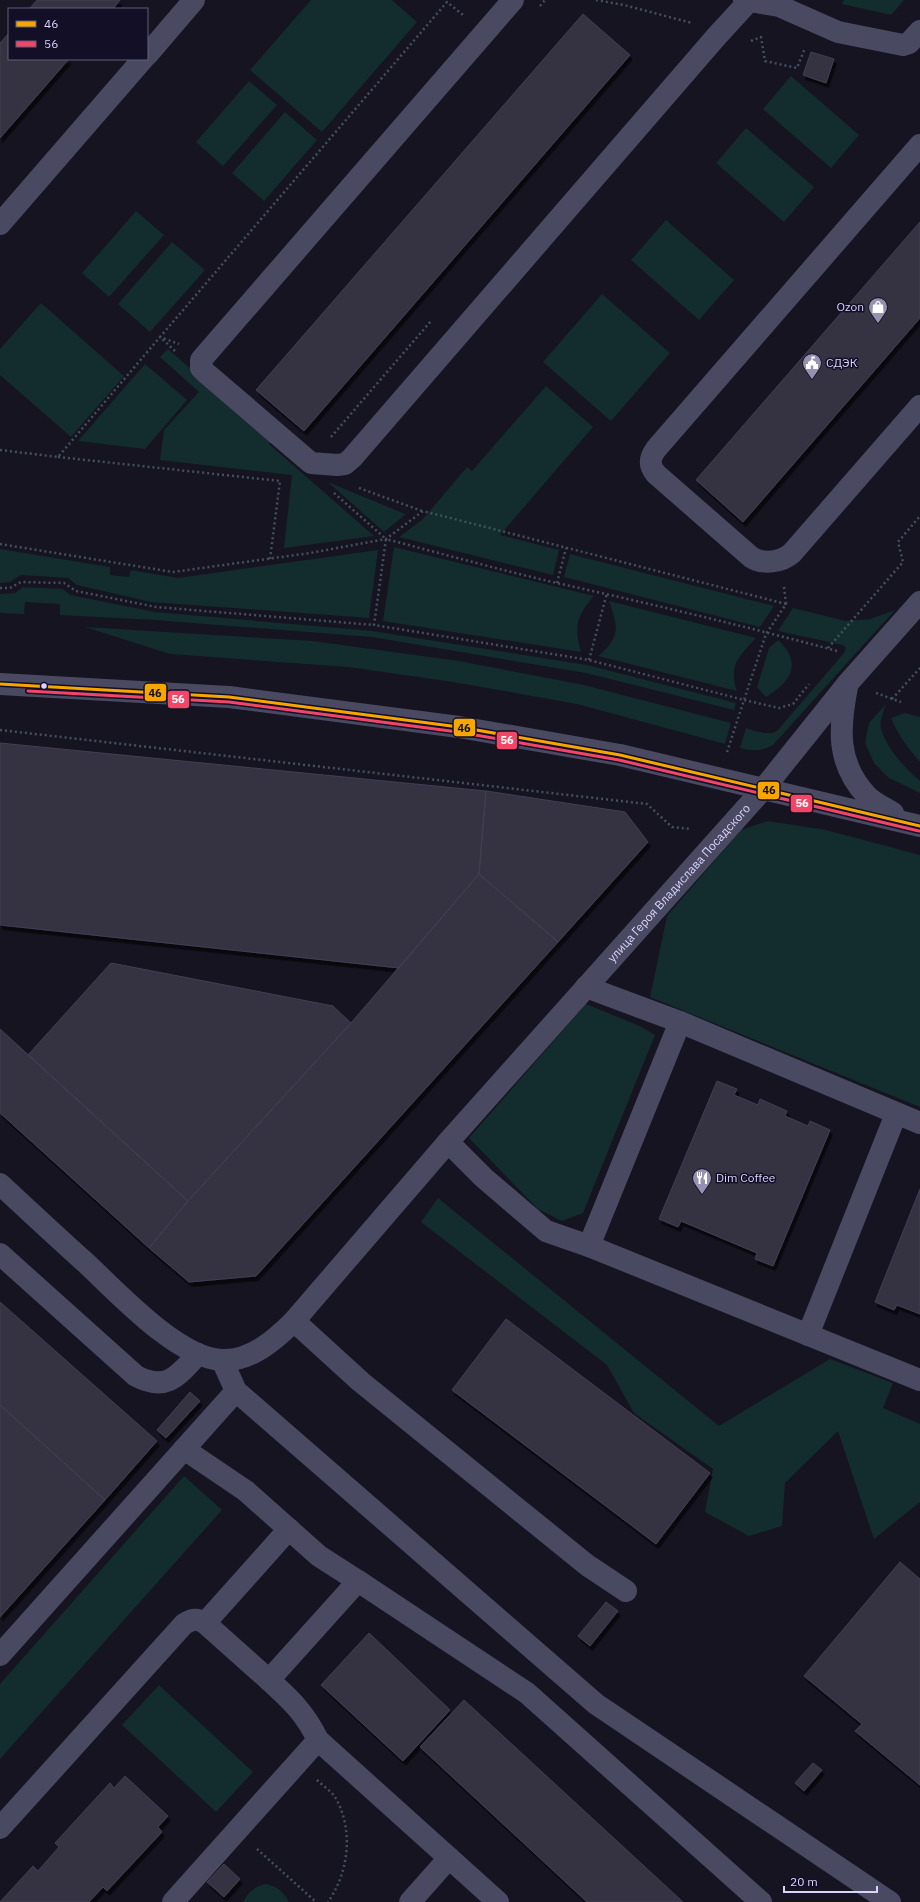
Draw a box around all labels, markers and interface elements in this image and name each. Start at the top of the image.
legend [8,8,148,60]
text: 46 [44,16,58,31]
text: 56 [44,36,58,51]
shop icon: Ozon [867,296,889,324]
place label: Ozon [837,299,864,314]
public building icon: СДЭК [801,352,823,380]
place label: СДЭК [826,355,858,370]
unlabelled marker [39,681,49,691]
line badge: 46 [144,683,167,702]
text: 46 [148,686,162,700]
line badge: 56 [167,690,190,709]
text: 56 [171,692,185,706]
line badge: 46 [453,718,476,737]
text: 46 [457,721,471,735]
line badge: 56 [496,731,518,750]
text: 56 [500,733,514,747]
line badge: 46 [757,781,780,800]
text: 46 [762,783,776,797]
line badge: 56 [790,794,813,813]
text: 56 [795,796,809,810]
street label: улица Героя Владислава Посадского [604,800,753,965]
restaurant icon: Dim Coffee [691,1167,713,1195]
place label: Dim Coffee [716,1170,776,1185]
scale bar [784,1868,877,1894]
text: 20 m [790,1874,818,1889]

